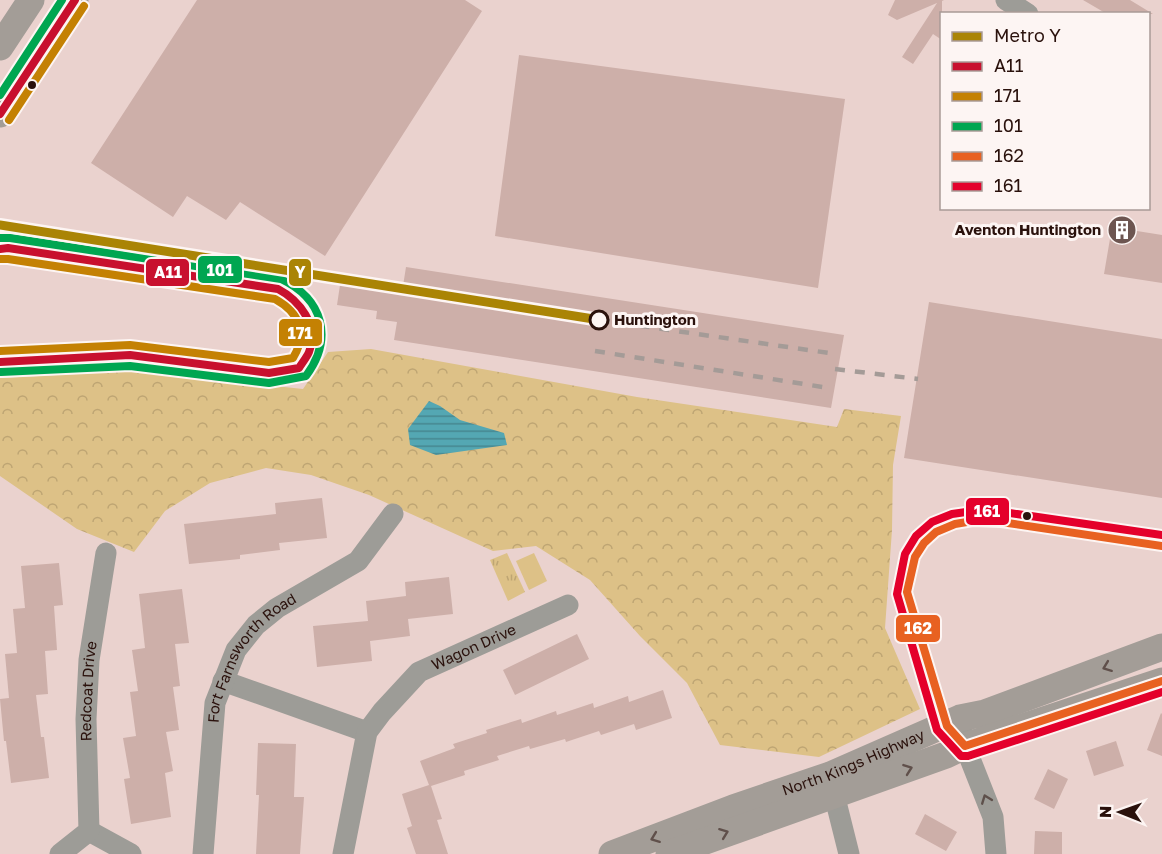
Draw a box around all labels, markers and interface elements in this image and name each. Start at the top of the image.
legend [940,12,1150,210]
text: Metro Y [994,24,1061,46]
text: A11 [994,54,1024,76]
unlabelled marker [26,79,38,91]
text: 171 [994,84,1021,106]
text: 101 [994,114,1023,136]
text: 162 [994,144,1024,166]
text: 161 [994,174,1023,196]
building icon: Aventon Huntington [1106,214,1138,246]
place label: Aventon Huntington [955,220,1101,238]
line badge: 101 [197,255,243,284]
line badge: A11 [145,258,190,287]
line badge: Y [288,258,312,287]
text: 101 [207,260,233,280]
text: A11 [154,262,182,282]
text: Y [294,262,306,282]
marker: Huntington [589,310,609,330]
place label: Huntington [614,310,696,328]
line badge: 171 [278,318,323,347]
text: 171 [287,323,313,343]
line badge: 161 [965,497,1010,526]
text: 161 [974,501,1000,521]
unlabelled marker [1021,510,1033,522]
street label: Fort Farnsworth Road [203,589,299,724]
line badge: 162 [895,614,941,643]
text: 162 [904,618,932,638]
street label: Wagon Drive [428,619,519,673]
street label: Redcoat Drive [76,639,100,742]
one-way arrow [1102,660,1113,673]
street label: North Kings Highway [779,725,927,799]
one-way arrow [902,763,913,776]
north arrow [1090,782,1150,842]
one-way arrow [981,794,993,805]
text: N [1095,805,1115,818]
one-way arrow [718,828,729,841]
one-way arrow [650,831,661,843]

